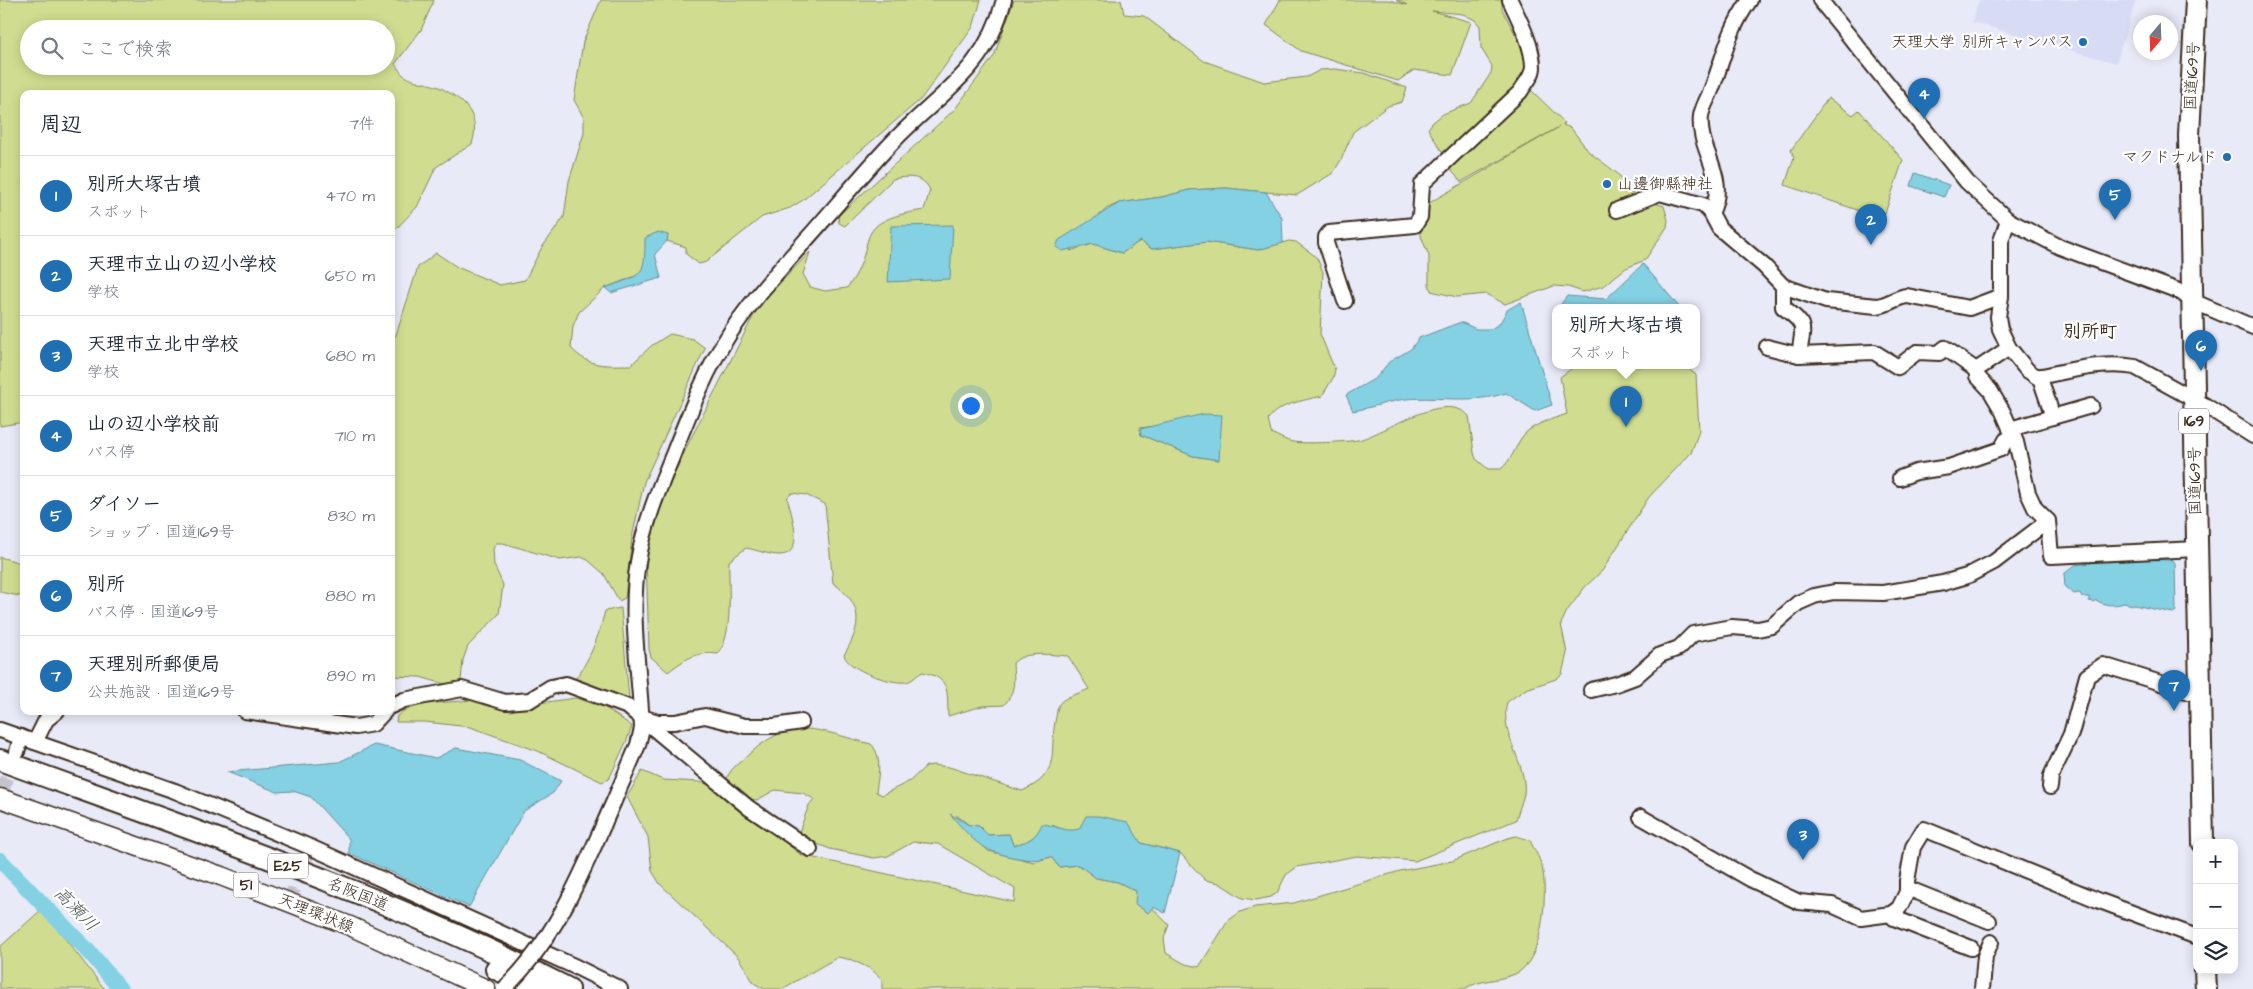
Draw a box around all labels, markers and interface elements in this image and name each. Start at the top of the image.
north arrow [2133,15,2178,60]
search box [20,20,395,75]
place label: 天理大学 別所キャンパス [1891,31,2073,53]
icon: search [38,34,66,62]
text: ここで検索 [78,36,173,63]
marker: 天理大学 別所キャンパス [2077,36,2089,48]
street label: 国道169号 [2179,41,2205,111]
pin: 4 [1908,78,1940,119]
text: 周辺 [40,110,82,139]
text: 7件 [349,113,375,135]
place label: マクドナルド [2122,146,2217,168]
marker: マクドナルド [2221,151,2233,163]
text: 別所大塚古墳 [87,171,201,198]
place label: 山邊御縣神社 [1617,173,1713,195]
marker: 山邊御縣神社 [1601,178,1613,190]
pin: 5 [2099,179,2131,220]
text: 1 [55,185,57,207]
text: 470 m [325,185,375,207]
text: スポット [87,201,151,223]
pin: 2 [1855,204,1887,245]
text: 天理市立山の辺小学校 [87,251,277,278]
text: 2 [51,265,61,287]
text: 650 m [325,265,375,287]
text: 学校 [87,281,119,303]
popup [1552,304,1700,369]
text: 別所大塚古墳 [1569,312,1683,339]
district label: 別所町 [2063,319,2117,344]
pin: 6 [2185,330,2217,371]
text: 天理市立北中学校 [87,331,239,358]
text: スポット [1569,342,1633,364]
text: 3 [52,345,60,367]
text: 680 m [326,345,375,367]
text: 学校 [87,361,119,383]
pin: 1 [1610,386,1642,427]
your location [958,393,984,419]
road number: 169 [2179,408,2209,434]
text: 山の辺小学校前 [87,411,220,438]
text: 4 [51,425,61,447]
text: 710 m [334,425,375,447]
text: バス停 [87,441,135,463]
street label: 国道169号 [2183,446,2207,516]
text: ダイソー [87,491,161,518]
text: 5 [50,505,62,527]
text: 830 m [328,505,375,527]
text: ショップ · 国道169号 [87,521,235,543]
text: 別所 [87,571,125,598]
text: 6 [51,585,61,607]
text: 880 m [325,585,375,607]
text: バス停 · 国道169号 [87,601,219,623]
text: 天理別所郵便局 [87,651,220,678]
text: 7 [51,665,61,687]
text: 890 m [327,665,375,687]
pin: 7 [2158,670,2190,711]
text: 公共施設 · 国道169号 [87,681,235,703]
pin: 3 [1787,819,1819,860]
map controls [2193,839,2238,974]
button: + [2193,839,2238,884]
road number: E25 [268,854,308,878]
road number: 51 [234,872,258,898]
street label: 名阪国道 [324,872,392,916]
water label: 高瀬川 [48,881,104,937]
button: − [2193,884,2238,929]
street label: 天理環状線 [275,888,357,938]
button: layers [2193,929,2238,974]

